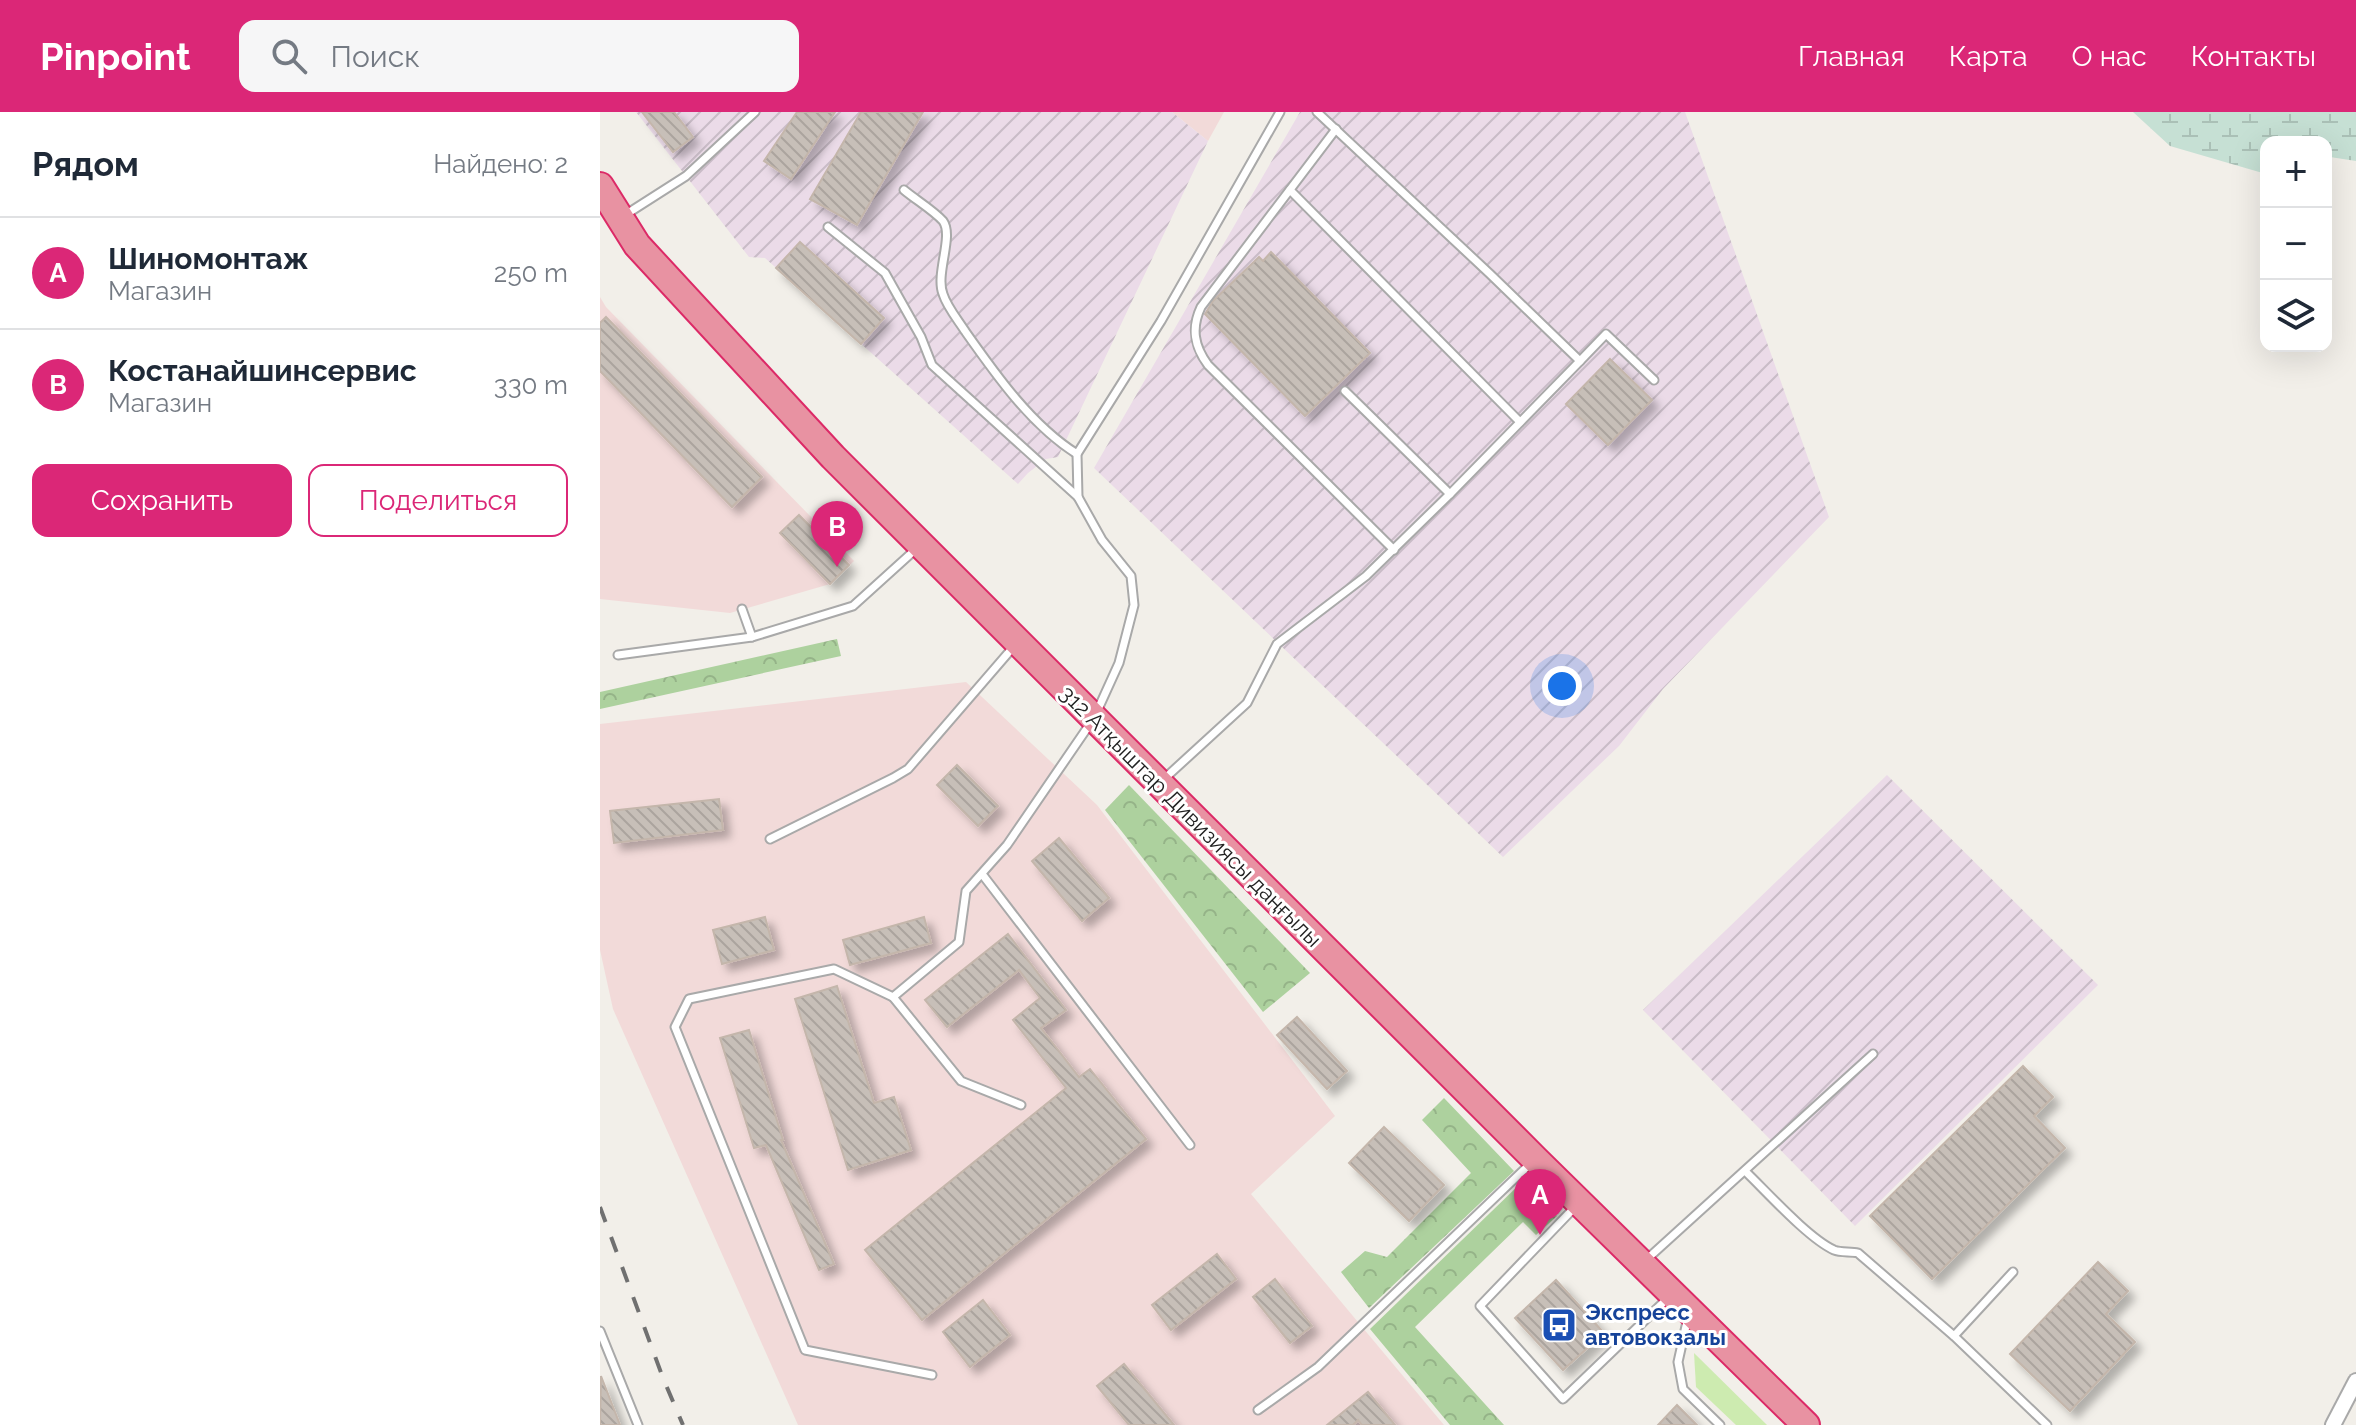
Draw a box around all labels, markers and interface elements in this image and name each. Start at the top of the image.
search box [239,20,799,92]
text: Pinpoint [40,34,191,79]
icon: search [267,34,311,78]
text: Поиск [331,39,420,74]
text: Главная [1798,40,1905,73]
text: Карта [1949,40,2028,73]
text: О нас [2072,40,2147,73]
text: Контакты [2191,40,2316,73]
map controls [2260,136,2332,352]
button: + [2260,136,2332,208]
text: Рядом [32,144,139,184]
text: Найдено: 2 [433,149,568,179]
button: − [2260,208,2332,280]
text: Шиномонтаж [108,241,308,276]
text: A [49,258,67,288]
text: 250 m [494,258,568,288]
text: Магазин [108,276,212,306]
button: layers [2260,280,2332,352]
text: Костанайшинсервис [108,353,417,388]
text: B [49,370,67,400]
text: 330 m [494,370,568,400]
text: Магазин [108,388,212,418]
button: Сохранить [32,464,292,537]
button: Поделиться [308,464,568,537]
pin: B [811,501,863,567]
your location [1542,666,1582,706]
street label: 312 Атқыштар Дивизиясы даңғылы [1055,680,1327,952]
pin: A [1514,1169,1566,1235]
place label: Экспресс автовокзалы [1585,1299,1726,1350]
bus stop icon: Экспресс автовокзалы [1540,1306,1578,1344]

